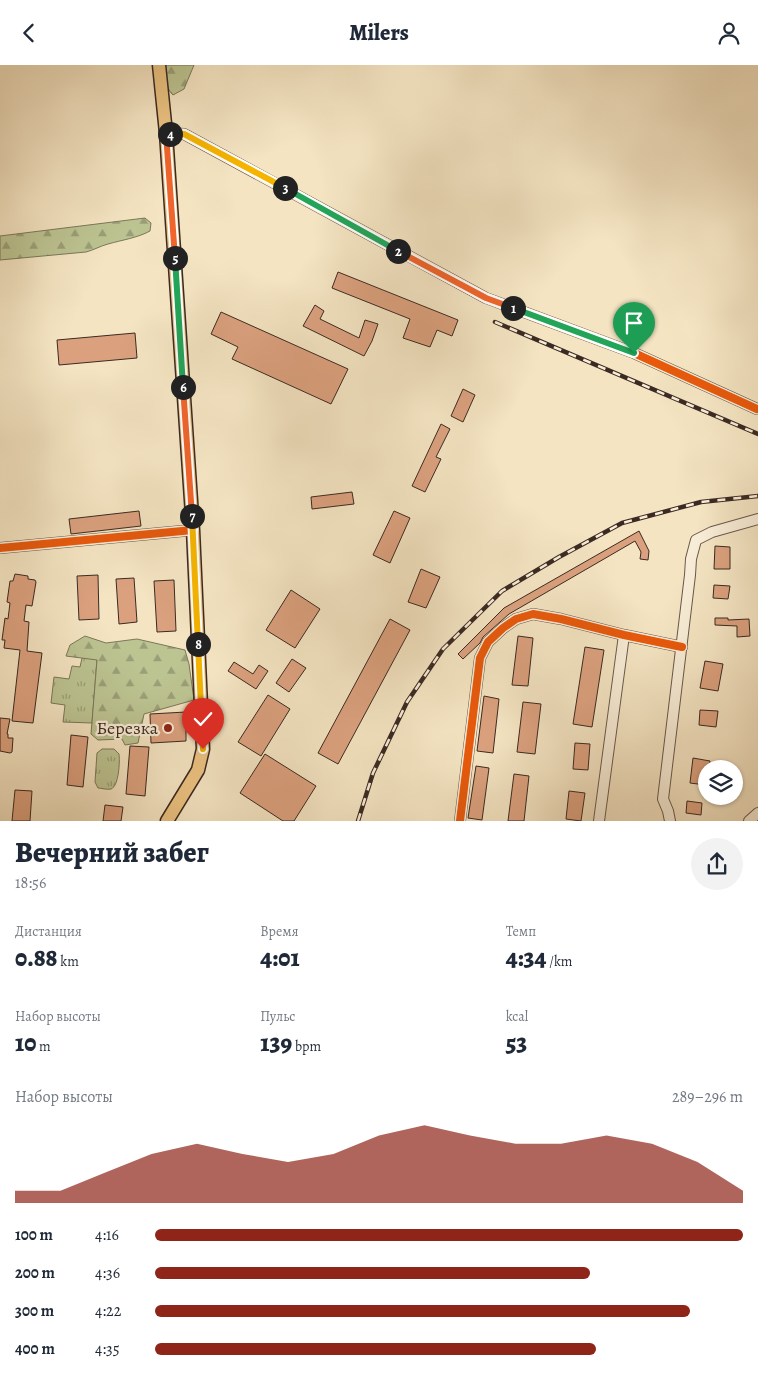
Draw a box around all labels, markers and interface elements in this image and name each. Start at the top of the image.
text: Milers [349,18,409,48]
icon: back [15,19,43,47]
icon: person [715,19,743,47]
pin: 4 [158,121,182,147]
text: 4 [167,125,174,144]
pin: 3 [272,175,298,201]
text: 3 [282,179,289,198]
pin: 2 [386,239,410,263]
text: 2 [395,242,402,261]
pin: 5 [162,245,188,271]
text: 5 [173,249,178,268]
pin: 1 [500,295,526,321]
text: 1 [511,299,516,318]
pin [613,302,655,353]
icon: arrive [620,309,648,337]
pin: 6 [170,375,196,399]
text: 6 [180,378,187,397]
pin: 7 [180,503,204,529]
text: 7 [190,507,195,526]
pin: 8 [186,631,210,657]
text: 8 [195,635,202,654]
pin [182,698,224,749]
icon: check [189,705,217,733]
place label: Березка [96,716,159,740]
marker: Березка [162,722,174,734]
map controls [698,760,743,805]
button: layers [698,760,743,805]
text: Вечерний забег [15,834,209,872]
button: share [691,838,743,890]
text: 18:56 [15,872,46,894]
text: Дистанция [15,922,82,941]
text: Время [260,922,298,941]
text: Темп [506,922,536,941]
text: 0.88 [15,941,57,975]
text: 4:01 [260,941,300,975]
text: 4:34 [506,941,547,975]
text: km [57,952,79,971]
text: /km [547,952,573,971]
text: Набор высоты [15,1007,101,1026]
text: Пульс [260,1007,295,1026]
text: kcal [506,1007,528,1026]
text: 10 [15,1026,36,1060]
text: 139 [260,1026,292,1060]
text: 53 [506,1026,527,1060]
text: m [36,1037,51,1056]
text: bpm [292,1037,321,1056]
text: Набор высоты [15,1086,113,1108]
text: 289–296 m [672,1086,743,1108]
text: 100 m [15,1224,53,1246]
text: 4:16 [95,1224,119,1246]
text: 200 m [15,1262,55,1284]
text: 4:36 [95,1262,120,1284]
text: 300 m [15,1300,54,1322]
text: 4:22 [95,1300,121,1322]
text: 400 m [15,1338,55,1360]
text: 4:35 [95,1338,120,1360]

